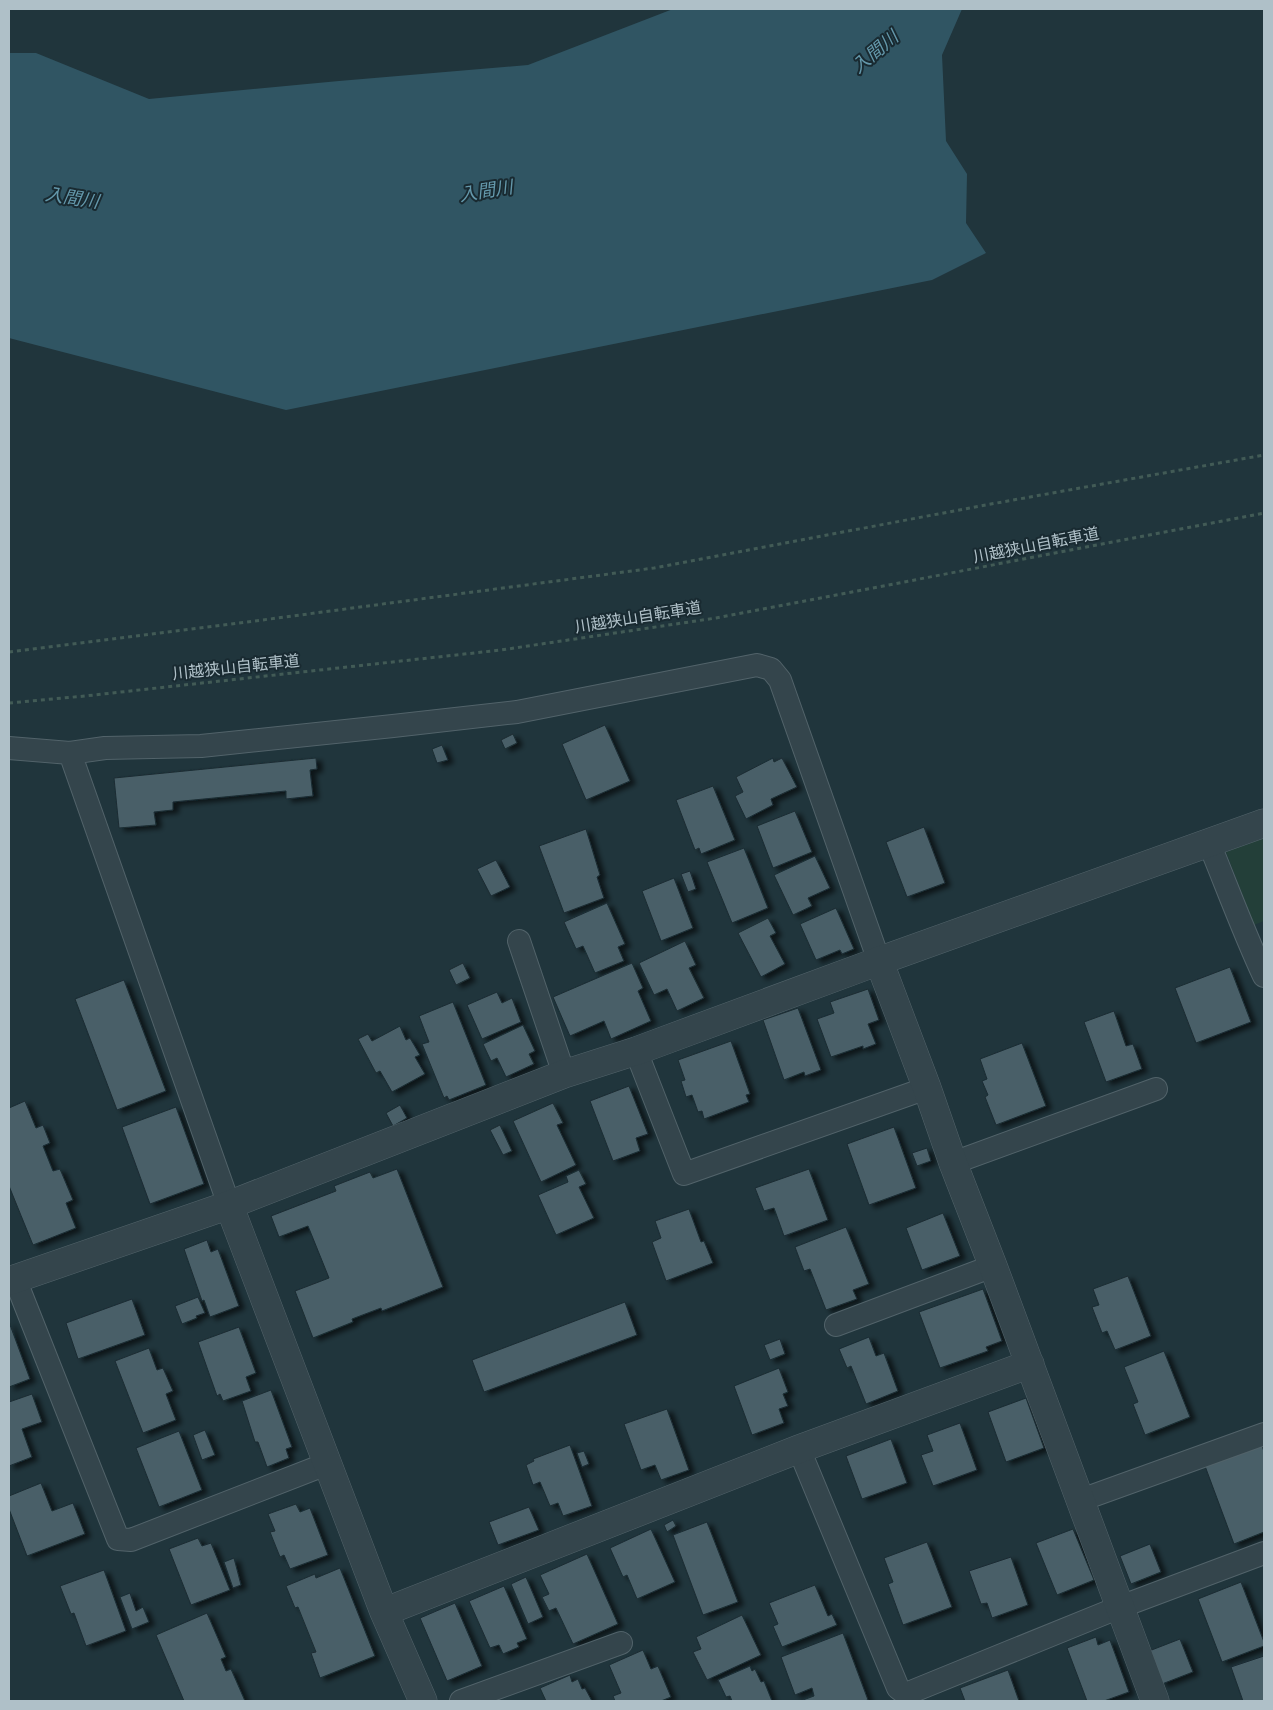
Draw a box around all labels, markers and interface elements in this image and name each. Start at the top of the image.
water label: 入間川 [847,25,904,78]
water label: 入間川 [458,176,516,206]
water label: 入間川 [44,183,102,213]
street label: 川越狭山自転車道 [971,523,1101,567]
street label: 川越狭山自転車道 [573,598,703,636]
street label: 川越狭山自転車道 [171,651,301,683]

